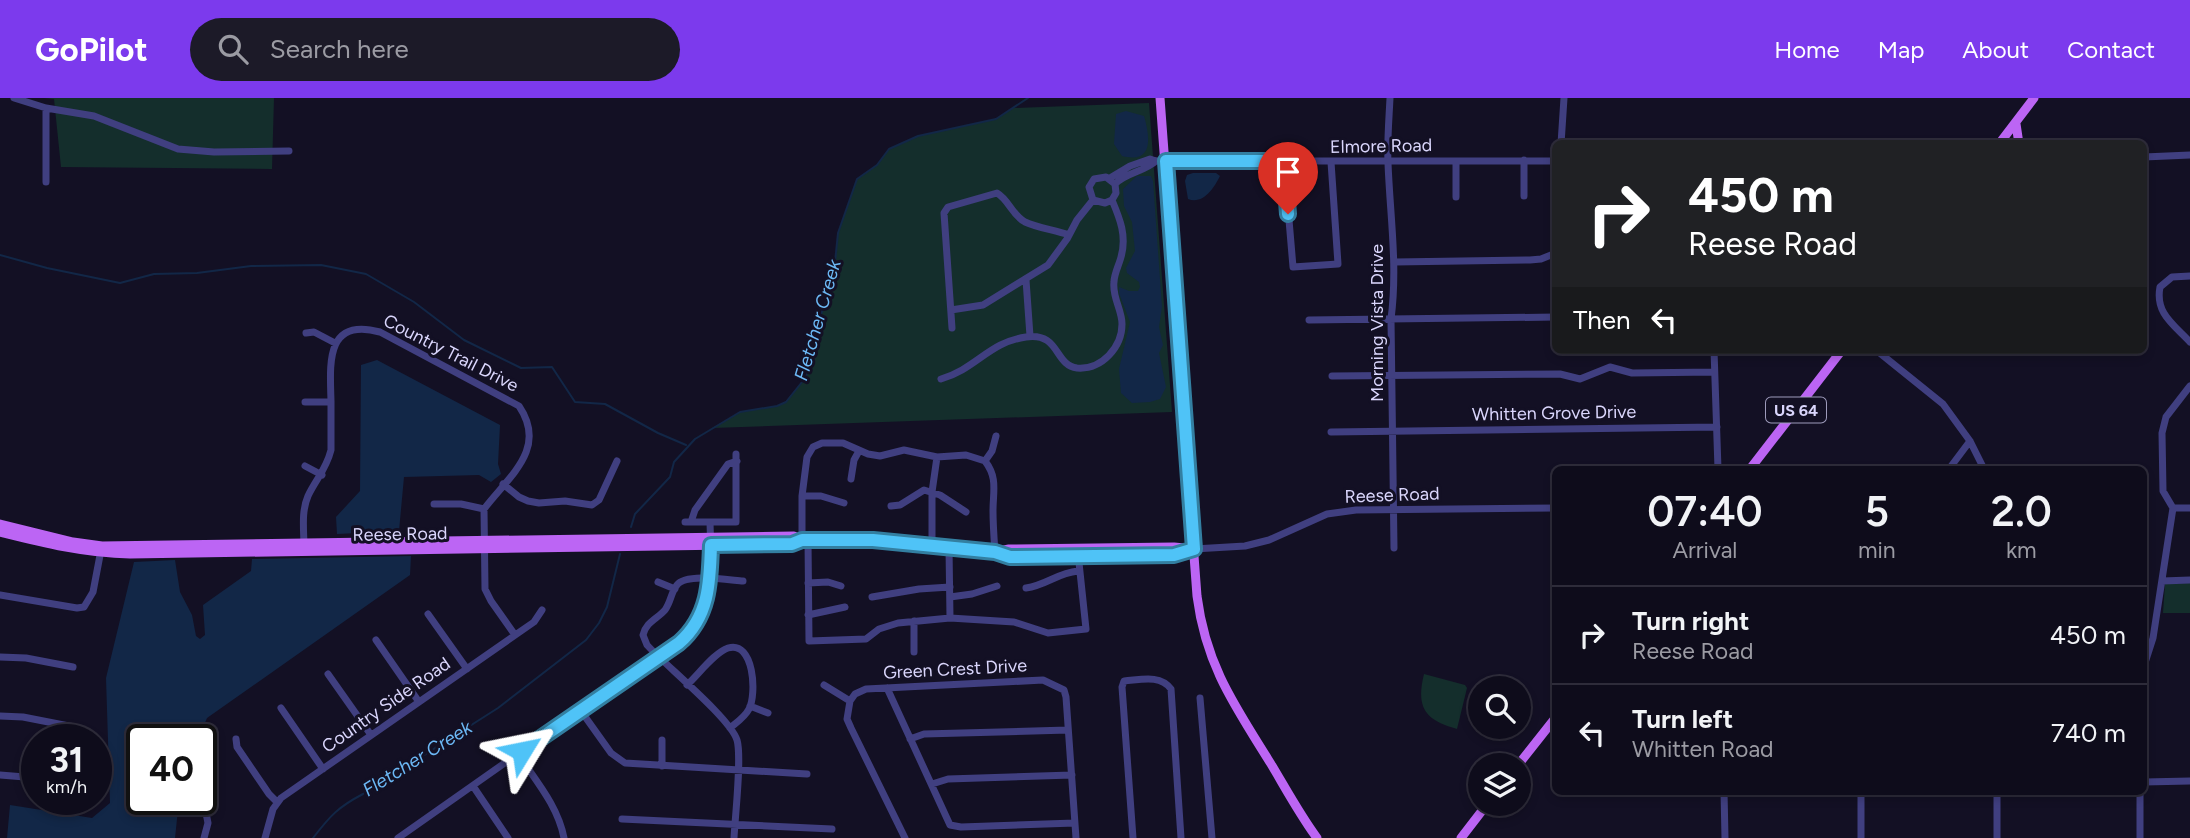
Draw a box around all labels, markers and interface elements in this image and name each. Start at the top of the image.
search box [190,18,680,81]
text: GoPilot [35,30,148,69]
icon: search [214,30,252,68]
text: Search here [270,33,409,65]
text: Home [1774,35,1840,64]
text: Map [1878,35,1924,64]
text: About [1962,35,2029,64]
text: Contact [2067,35,2155,64]
street label: Elmore Road [1330,134,1432,158]
pin [1258,142,1318,214]
icon: arrive [1269,153,1307,191]
text: 450 m [1688,165,1834,224]
icon: right [1573,168,1664,259]
text: Reese Road [1688,225,1857,263]
street label: Morning Vista Drive [1366,244,1388,402]
water label: Fletcher Creek [789,256,846,383]
icon: left [1645,301,1683,339]
text: Then [1573,304,1631,336]
street label: Country Trail Drive [380,309,522,397]
road number: US 64 [1766,398,1826,422]
street label: Whitten Grove Drive [1472,401,1637,425]
street label: Reese Road [1344,482,1440,508]
text: 07:40 [1647,486,1763,537]
text: 5 [1865,486,1889,537]
text: 2.0 [1991,486,2052,537]
street label: Reese Road [352,522,448,546]
text: Arrival [1672,536,1737,564]
text: min [1858,536,1896,564]
text: km [2006,536,2037,564]
text: Turn right [1632,605,1749,637]
icon: right [1573,616,1611,654]
text: 450 m [2050,619,2126,651]
text: Reese Road [1632,637,1753,665]
street label: Country Side Road [318,652,454,758]
street label: Green Crest Drive [882,654,1028,684]
map controls [1468,676,1531,816]
button: search [1468,676,1531,739]
text: Turn left [1632,703,1733,735]
position arrow [485,714,559,788]
icon: left [1573,714,1611,752]
water label: Fletcher Creek [358,715,477,801]
text: 740 m [2051,717,2126,749]
speed limit sign: 40 [126,724,217,815]
text: Whitten Road [1632,735,1774,763]
text: 31 [49,739,84,781]
button: layers [1468,753,1531,816]
text: km/h [46,776,87,798]

